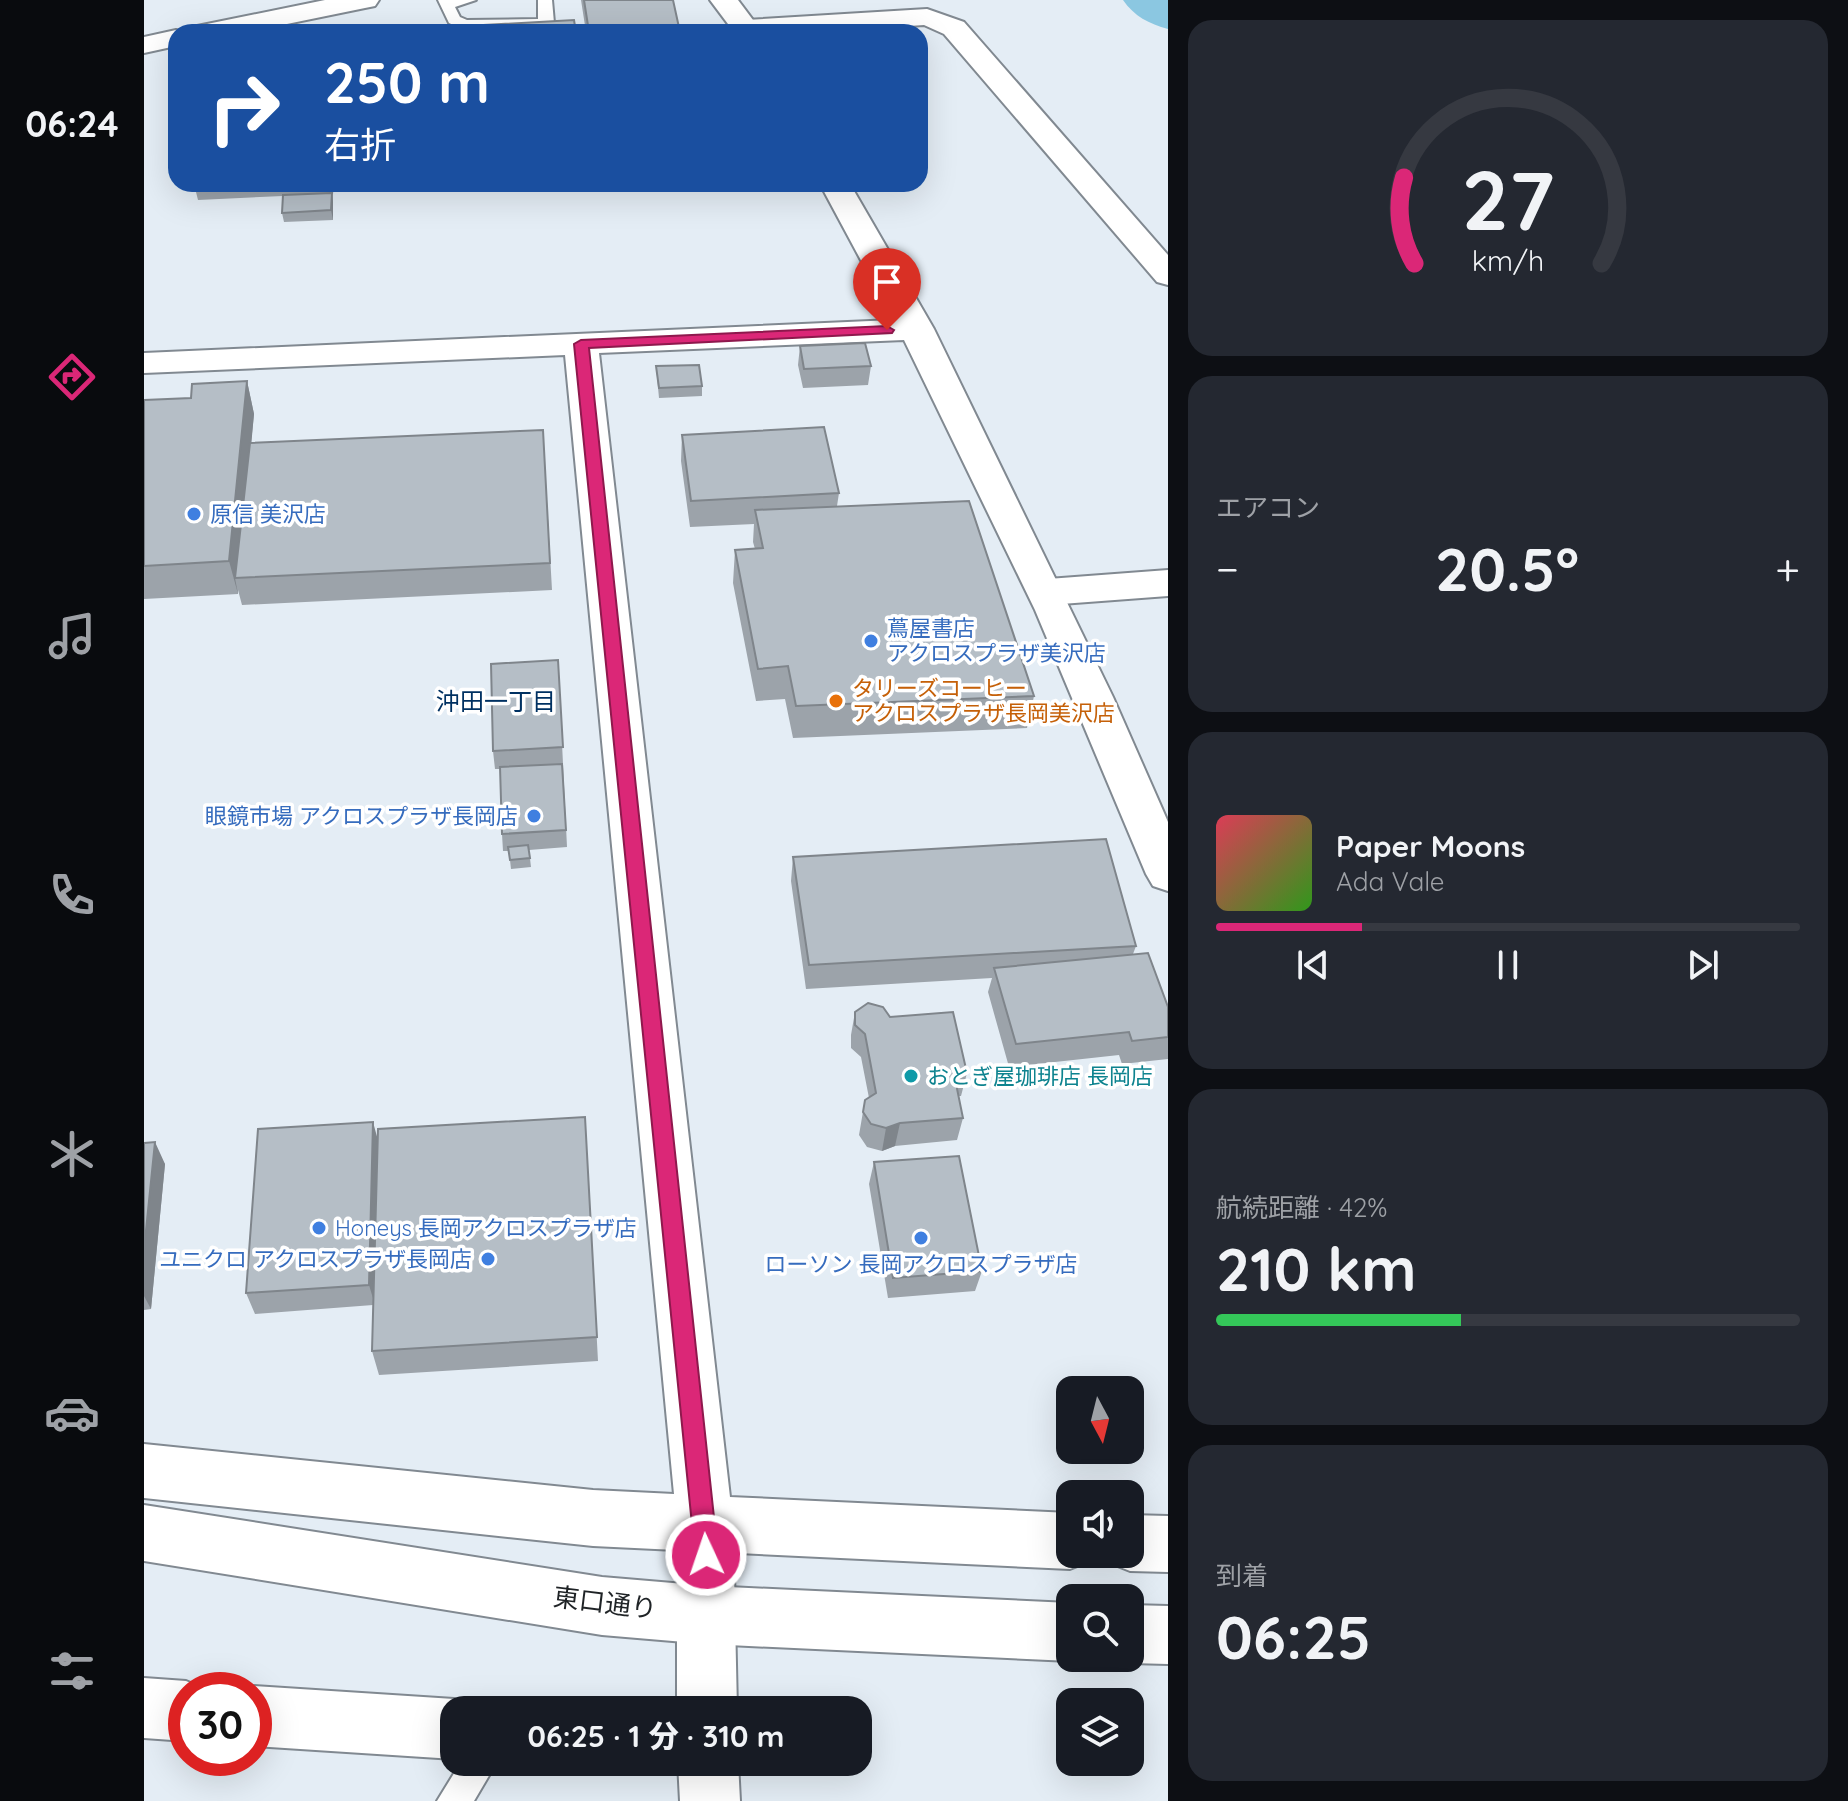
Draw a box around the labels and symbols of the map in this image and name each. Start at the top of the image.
pin [853,248,921,330]
place label: 原信 美沢店 [210,500,326,528]
marker: 原信 美沢店 [185,505,203,523]
place label: 蔦屋書店 アクロスプラザ美沢店 [887,614,1106,667]
marker: 蔦屋書店 アクロスプラザ美沢店 [862,632,880,650]
place label: タリーズコーヒー アクロスプラザ長岡美沢店 [852,674,1115,727]
district label: 沖田一丁目 [436,686,556,716]
marker: タリーズコーヒー アクロスプラザ長岡美沢店 [827,692,845,710]
place label: 眼鏡市場 アクロスプラザ長岡店 [205,802,518,830]
marker: 眼鏡市場 アクロスプラザ長岡店 [525,807,543,825]
place label: おとぎ屋珈琲店 長岡店 [927,1062,1153,1090]
marker: おとぎ屋珈琲店 長岡店 [902,1067,920,1085]
place label: Honeys 長岡アクロスプラザ店 [335,1214,637,1242]
marker: Honeys 長岡アクロスプラザ店 [310,1219,328,1237]
marker: ローソン 長岡アクロスプラザ店 [912,1229,930,1247]
place label: ユニクロ アクロスプラザ長岡店 [159,1245,472,1273]
marker: ユニクロ アクロスプラザ長岡店 [479,1250,497,1268]
place label: ローソン 長岡アクロスプラザ店 [765,1250,1077,1278]
north arrow [1056,1376,1144,1464]
position arrow [664,1513,748,1597]
street label: 東口通り [551,1580,659,1625]
speed limit sign: 30 [168,1672,272,1776]

